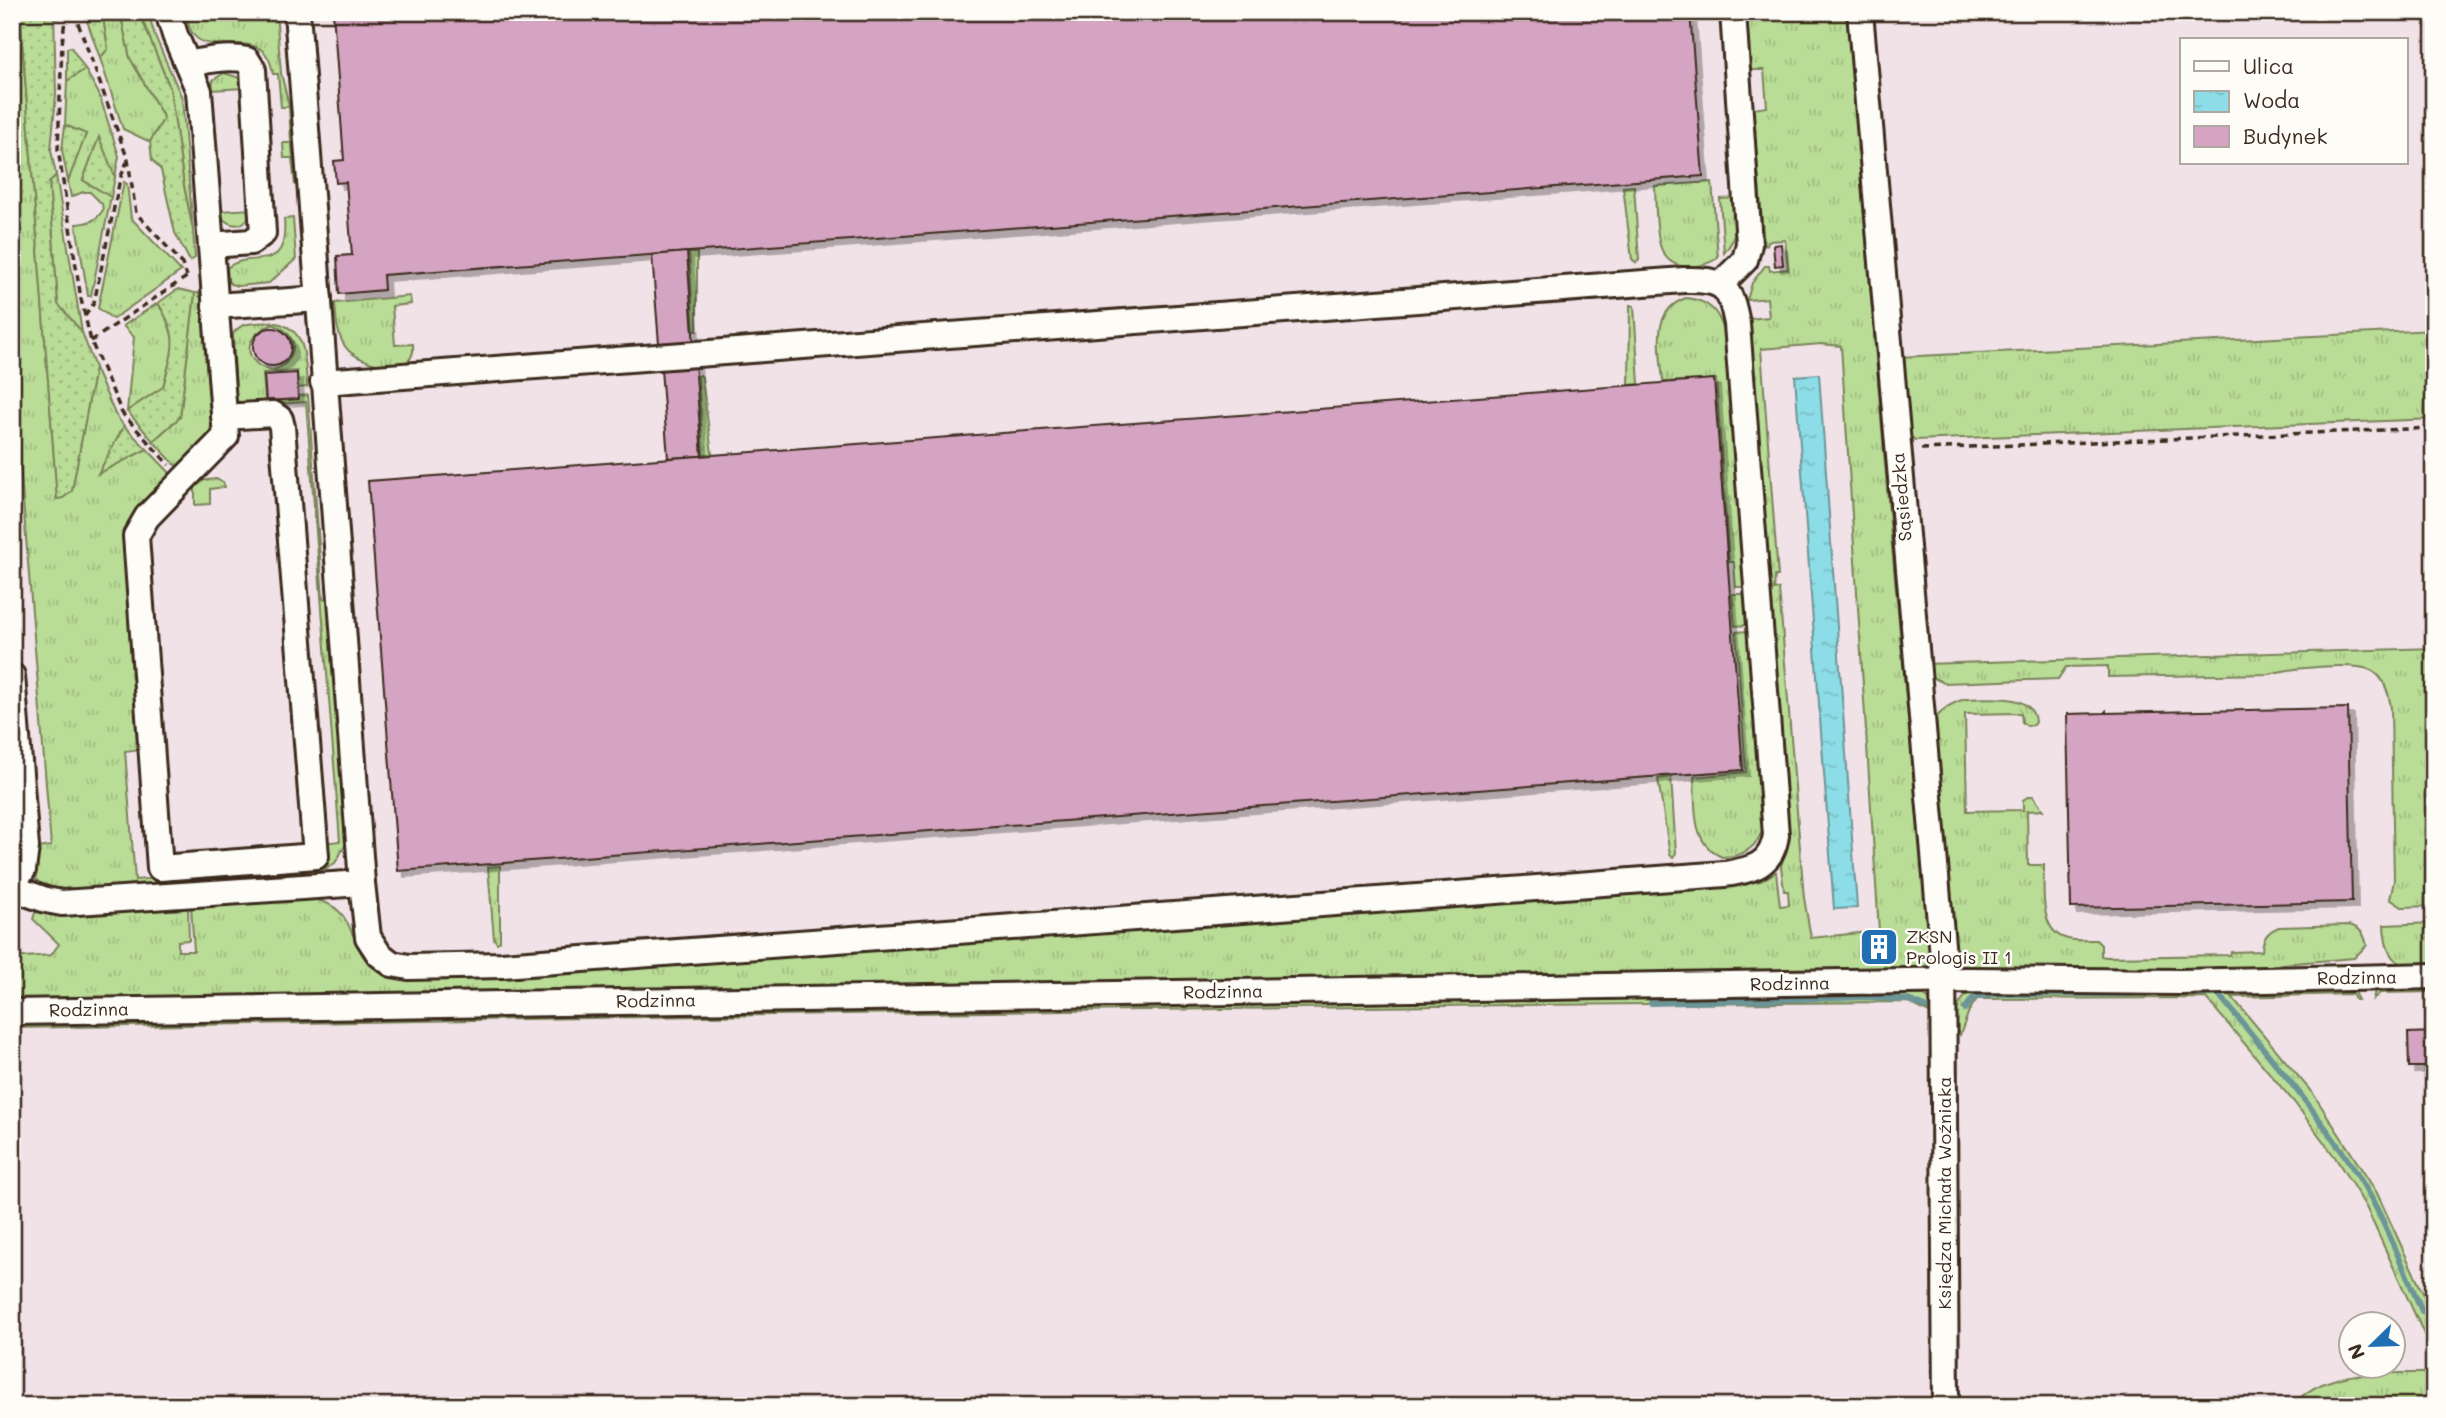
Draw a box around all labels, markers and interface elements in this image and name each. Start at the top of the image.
legend [2180,38,2408,164]
text: Ulica [2243,52,2294,79]
text: Woda [2243,86,2300,113]
text: Budynek [2243,122,2328,149]
street label: Sąsiedzka [1885,452,1917,542]
place label: ZKSN Prologis II 1 [1906,924,2012,969]
building icon: ZKSN Prologis II 1 [1858,926,1900,968]
street label: Rodzinna [2317,964,2397,990]
street label: Rodzinna [1750,970,1830,996]
street label: Rodzinna [1183,978,1263,1004]
street label: Rodzinna [616,987,696,1013]
street label: Rodzinna [49,996,129,1022]
street label: Księdza Michała Woźniaka [1932,1076,1956,1310]
north arrow [2338,1310,2408,1380]
text: N [2342,1340,2370,1363]

